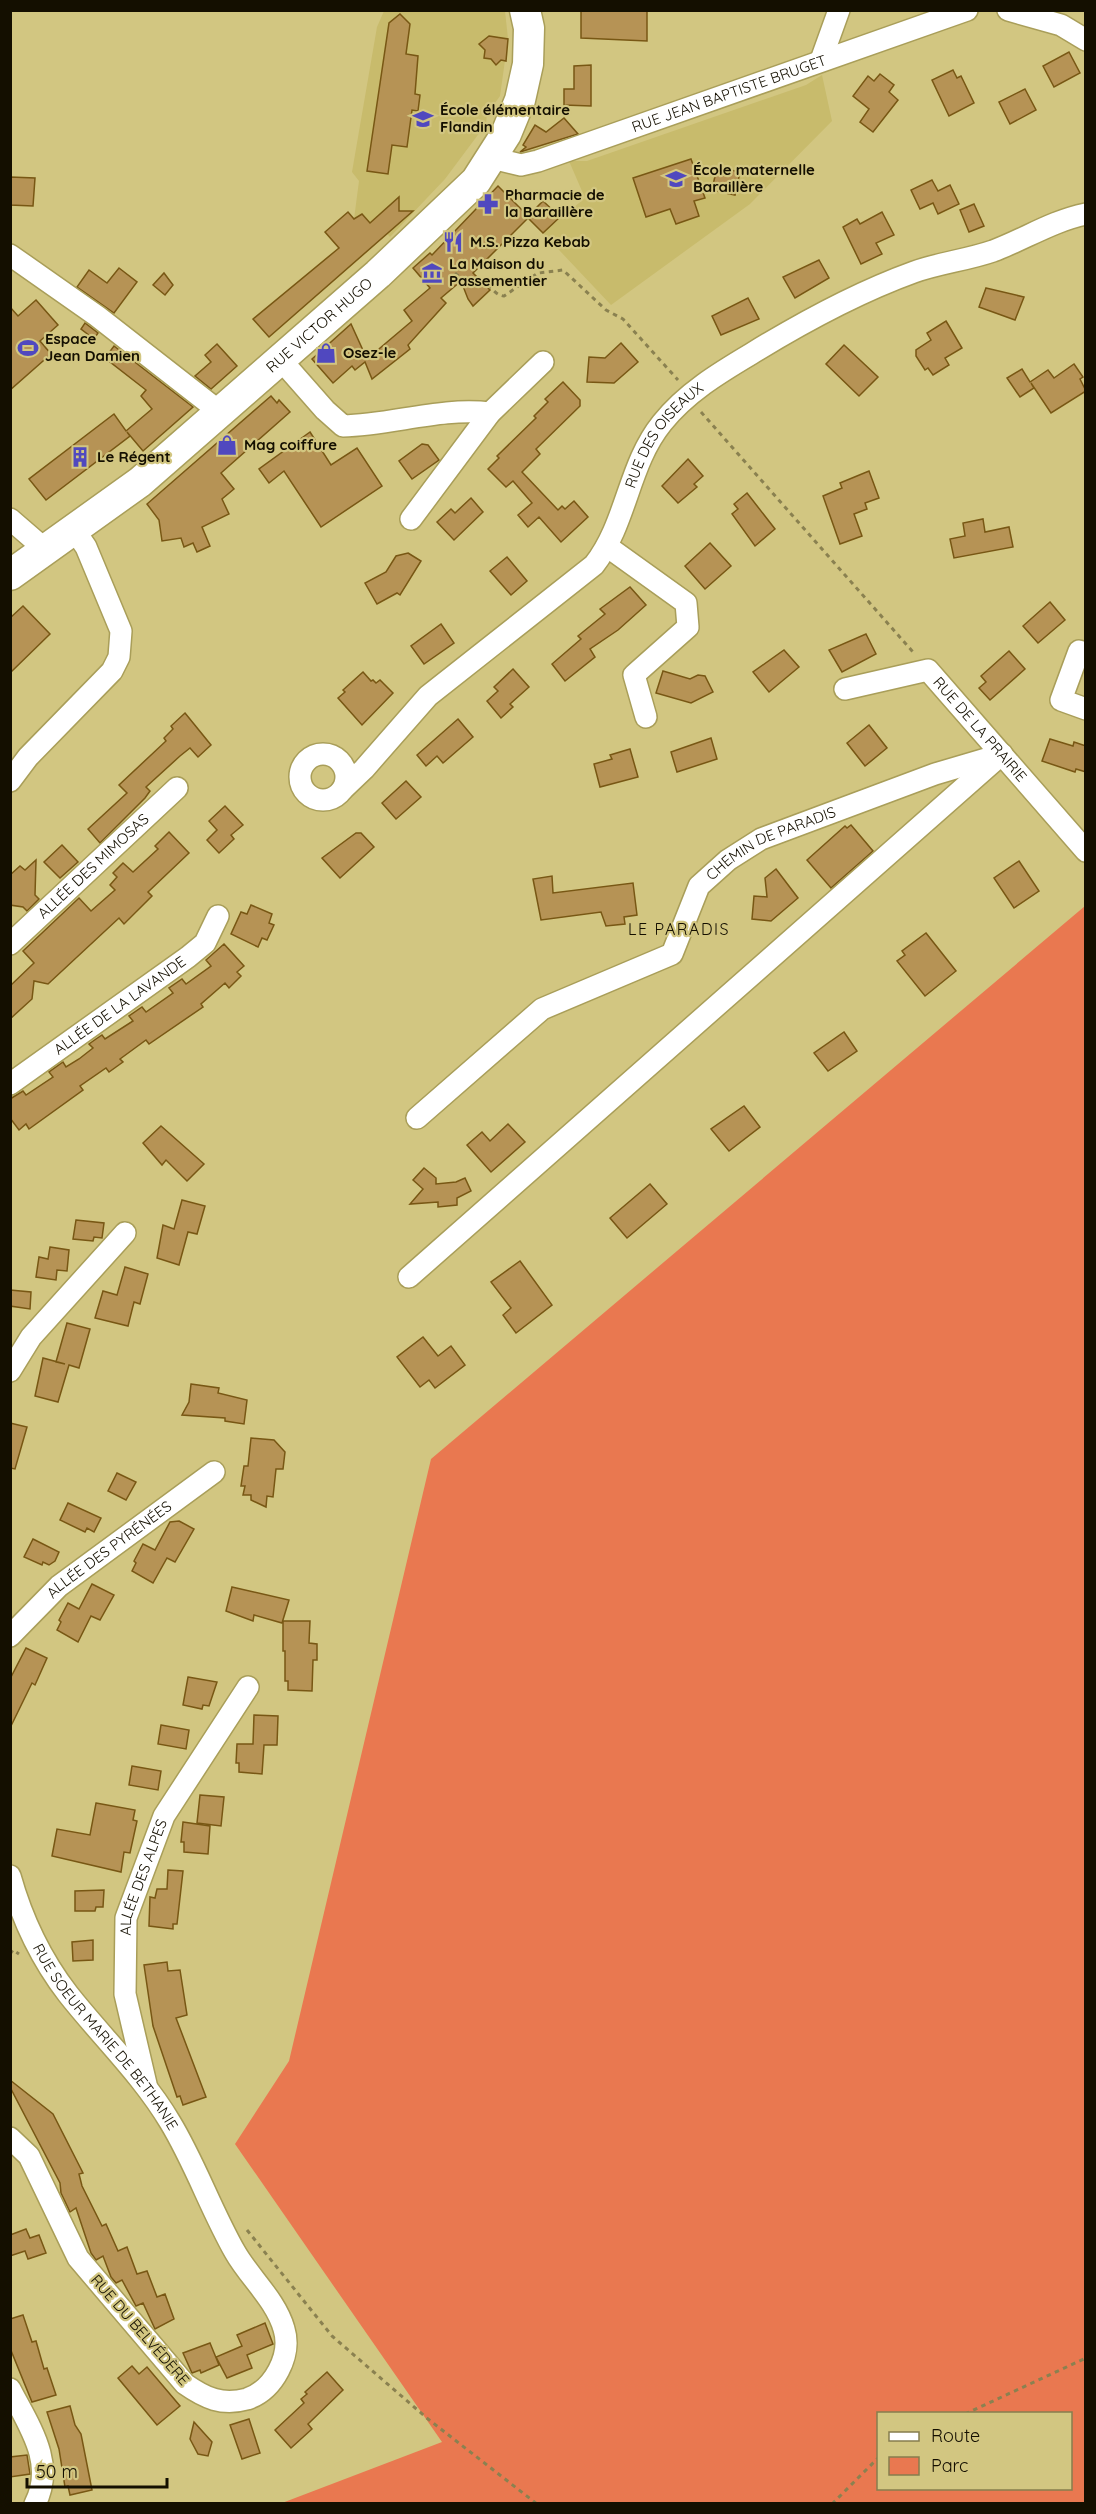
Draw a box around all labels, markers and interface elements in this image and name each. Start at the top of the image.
street label: RUE JEAN BAPTISTE BRUGET [629,50,829,136]
place label: École élémentaire Flandin [440,100,570,136]
school or university icon: École élémentaire Flandin [411,107,435,131]
place label: École maternelle Baraillère [693,160,815,196]
school or university icon: École maternelle Baraillère [664,167,688,191]
place label: Pharmacie de la Baraillère [505,185,605,221]
pharmacy icon: Pharmacie de la Baraillère [476,192,500,216]
restaurant icon: M.S. Pizza Kebab [441,230,465,254]
place label: M.S. Pizza Kebab [470,232,590,251]
place label: La Maison du Passementier [449,254,548,290]
museum icon: La Maison du Passementier [420,261,444,285]
street label: RUE VICTOR HUGO [262,273,376,376]
place label: Espace Jean Damien [45,329,140,365]
sports icon: Espace Jean Damien [16,336,40,360]
shop icon: Osez-le [314,341,338,365]
place label: Osez-le [343,343,397,362]
street label: RUE DES OISEAUX [620,378,707,491]
shop icon: Mag coiffure [215,433,239,457]
place label: Mag coiffure [244,435,337,454]
building icon: Le Régent [68,445,92,469]
place label: Le Régent [97,447,171,466]
street label: RUE DE LA PRAIRIE [929,673,1031,786]
street label: CHEMIN DE PARADIS [702,802,838,884]
street label: ALLÉE DES MIMOSAS [33,809,153,922]
district label: LE PARADIS [628,919,730,939]
street label: ALLÉE DE LA LAVANDE [50,952,189,1059]
street label: ALLÉE DES PYRÉNÉES [42,1496,175,1602]
street label: ALLÉE DES ALPES [116,1816,171,1936]
street label: RUE SOEUR MARIE DE BETHANIE [29,1940,183,2133]
street label: RUE DU BELVÉDÈRE [87,2270,194,2389]
legend [877,2412,1072,2490]
text: Route [931,2424,980,2447]
scale bar [27,2451,166,2489]
text: Parc [931,2454,968,2477]
text: 50 m [36,2460,78,2483]

